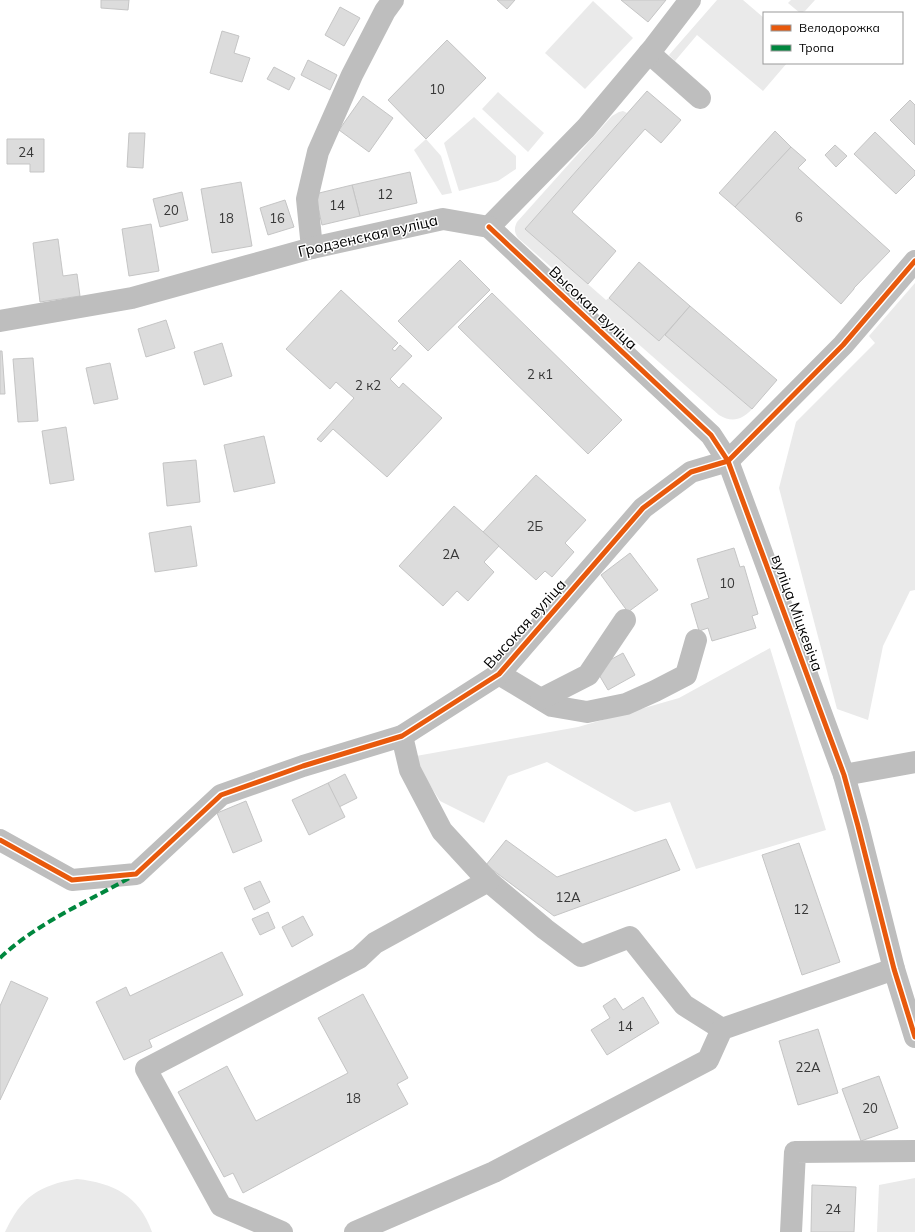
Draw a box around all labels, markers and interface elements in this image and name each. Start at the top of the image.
legend [763,12,903,64]
text: Велодорожка [799,20,880,35]
text: Тропа [799,40,834,55]
house number: 10 [429,81,445,97]
house number: 24 [18,144,34,160]
house number: 12 [377,186,393,202]
house number: 14 [329,197,345,213]
house number: 20 [163,202,179,218]
house number: 6 [795,209,803,225]
house number: 18 [218,210,234,226]
house number: 16 [269,210,285,226]
street label: Гродзенская вуліца [296,210,440,261]
street label: Высокая вуліца [545,262,641,353]
house number: 2 к1 [527,366,553,382]
house number: 2 к2 [355,377,381,393]
house number: 2Б [527,518,543,534]
house number: 2А [442,546,460,562]
street label: вуліца Міцкевіча [768,552,827,674]
street label: Высокая вуліца [479,575,570,672]
house number: 10 [719,575,735,591]
house number: 12А [555,889,581,905]
house number: 12 [793,901,809,917]
house number: 14 [617,1018,633,1034]
house number: 22А [795,1059,821,1075]
house number: 18 [345,1090,361,1106]
house number: 20 [862,1100,878,1116]
house number: 24 [825,1201,841,1217]

